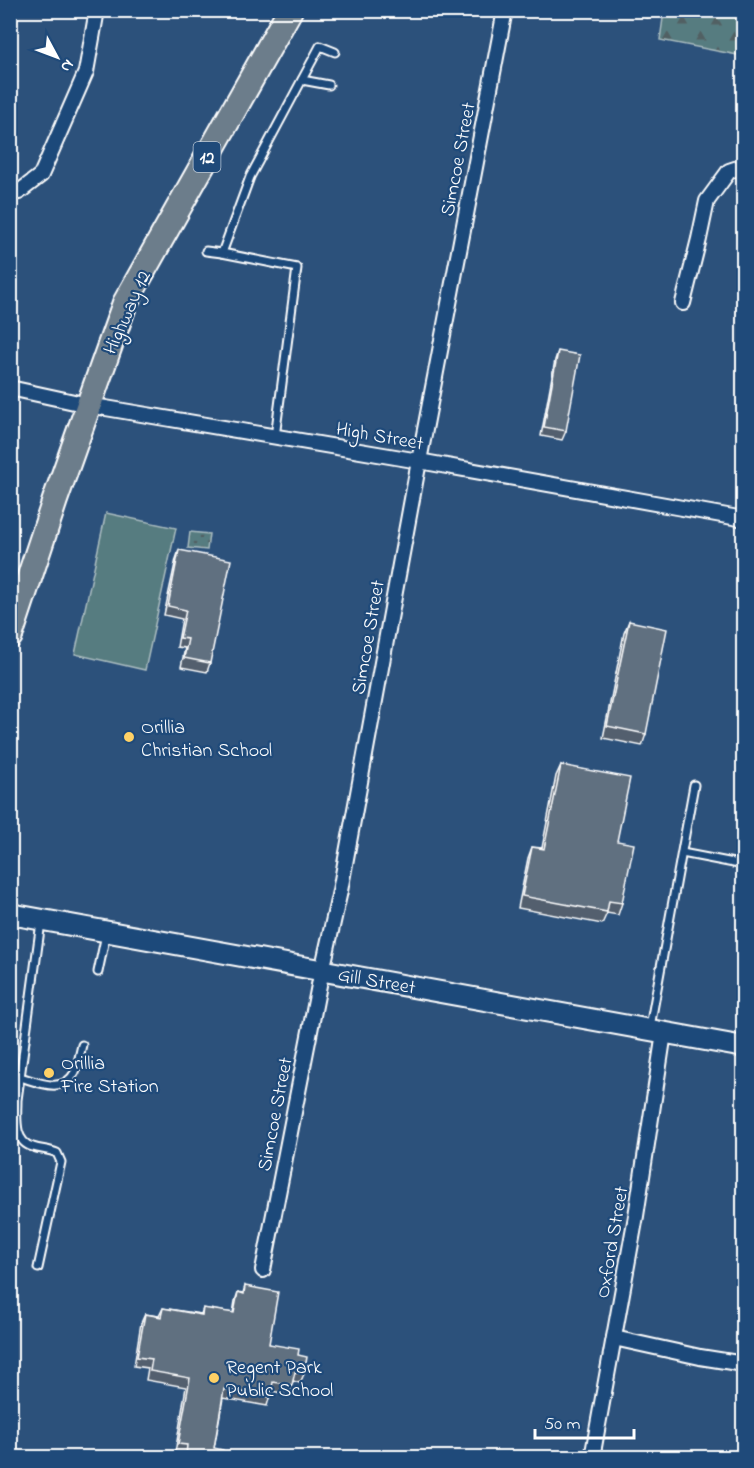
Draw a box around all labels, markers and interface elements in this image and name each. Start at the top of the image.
north arrow [27,27,87,87]
text: N [54,54,79,78]
street label: Simcoe Street [434,100,485,219]
road number: 12 [194,142,220,172]
street label: Highway 12 [97,266,161,360]
street label: High Street [333,416,426,460]
street label: Simcoe Street [345,578,394,697]
place label: Orillia Christian School [141,714,272,766]
marker: Orillia Christian School [122,730,136,744]
street label: Gill Street [336,961,418,1004]
place label: Orillia Fire Station [60,1050,159,1102]
street label: Simcoe Street [251,1055,302,1174]
marker: Orillia Fire Station [42,1066,56,1080]
street label: Oxford Street [589,1184,638,1301]
place label: Regent Park Public School [226,1354,333,1406]
marker: Regent Park Public School [207,1371,221,1385]
scale bar [535,1402,634,1440]
text: 50 m [544,1412,581,1438]

